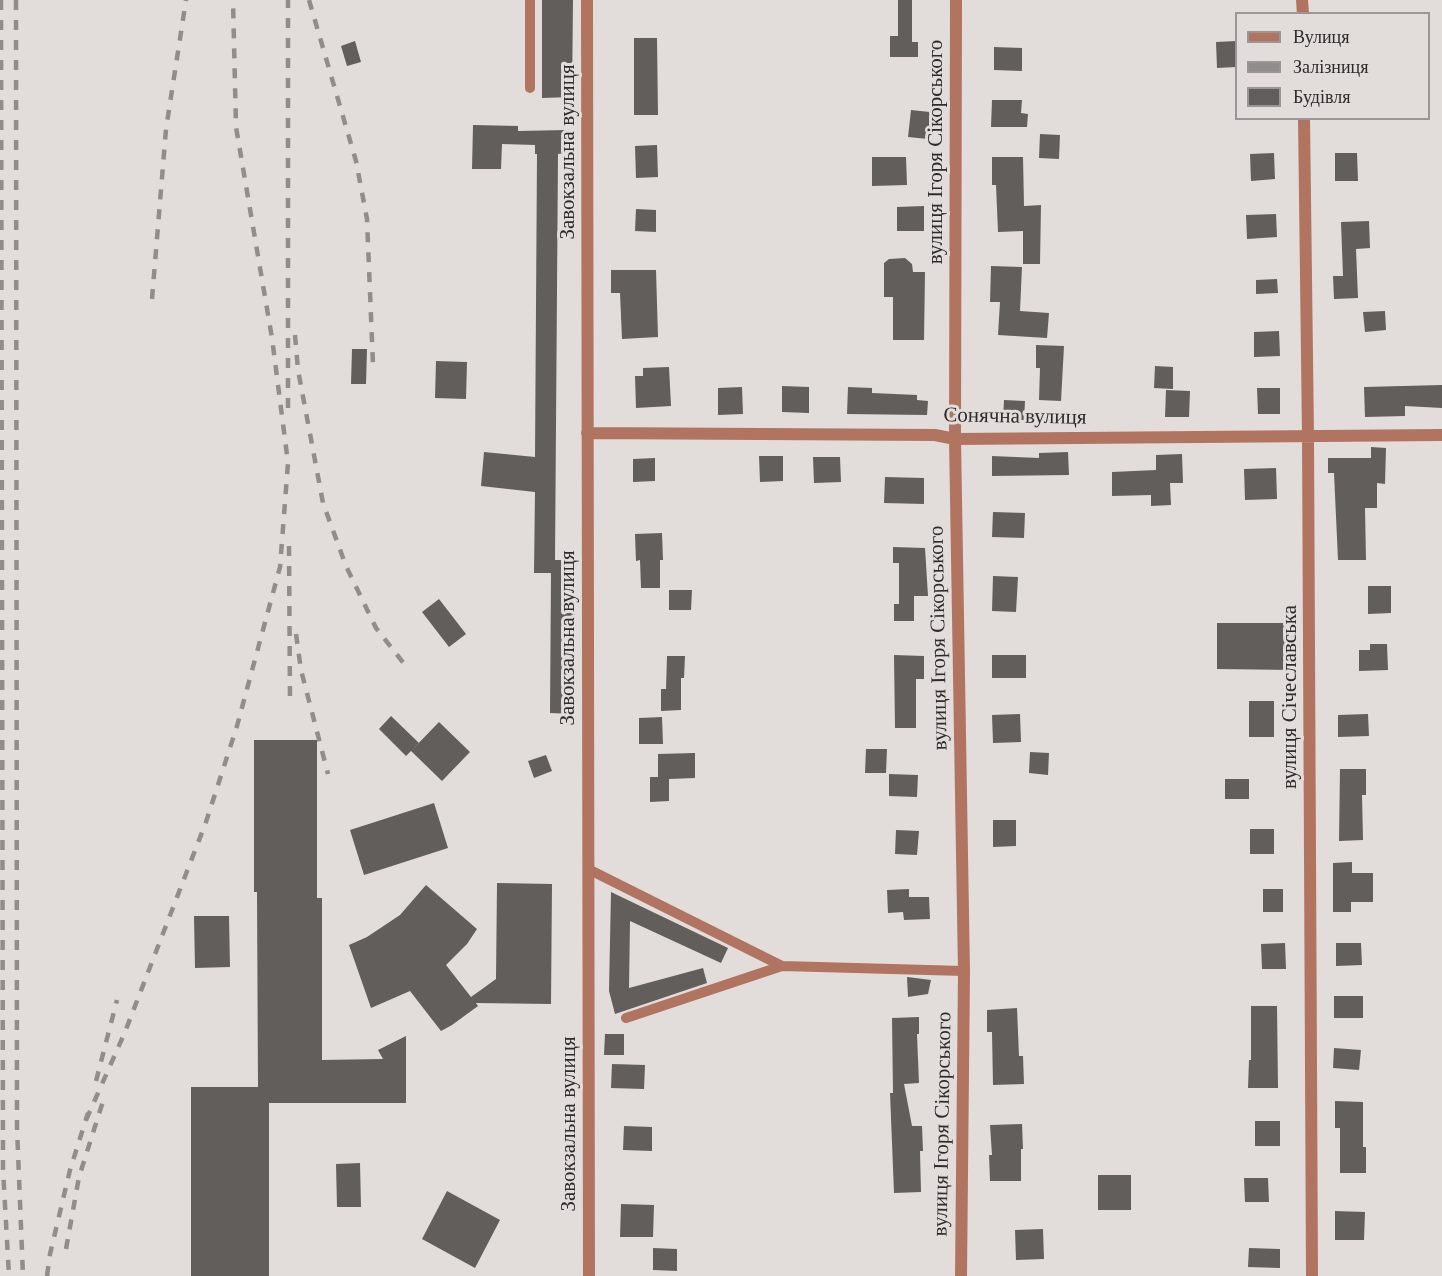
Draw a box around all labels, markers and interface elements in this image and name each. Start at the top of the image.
legend [1235,12,1430,120]
text: Вулиця [1293,27,1350,47]
street label: вулиця Ігоря Сікорського [923,40,949,264]
text: Залізниця [1293,57,1368,77]
street label: Завокзальна вулиця [555,64,581,240]
text: Будівля [1293,87,1350,107]
street label: Сонячна вулиця [943,403,1087,431]
street label: вулиця Ігоря Сікорського [924,525,954,751]
street label: Завокзальна вулиця [555,550,581,726]
street label: вулиця Січеславська [1277,605,1303,789]
street label: вулиця Ігоря Сікорського [928,1011,958,1237]
street label: Завокзальна вулиця [556,1036,582,1212]

